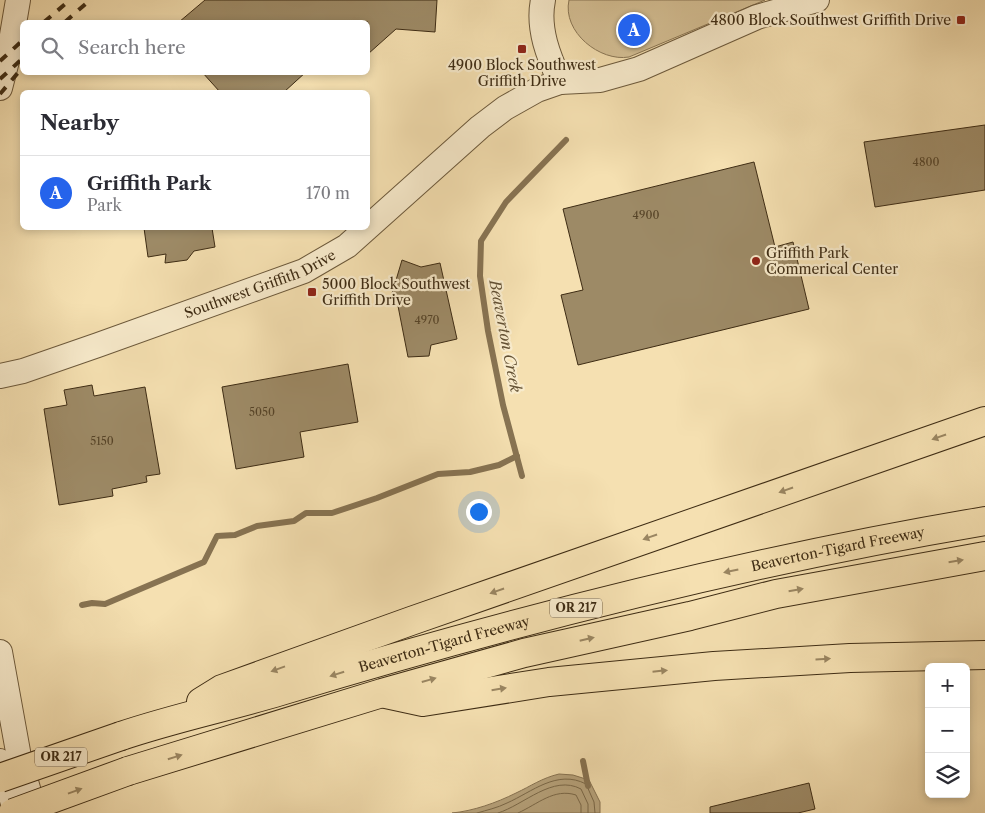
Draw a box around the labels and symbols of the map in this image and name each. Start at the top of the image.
pin: A [618,11,650,49]
place label: 4800 Block Southwest Griffith Drive [710,11,951,29]
marker: 4800 Block Southwest Griffith Drive [955,14,967,26]
marker: 4900 Block Southwest Griffith Drive [516,43,528,55]
place label: 4900 Block Southwest Griffith Drive [448,56,596,90]
house number: 4800 [913,155,939,169]
house number: 4900 [633,208,659,222]
place label: Griffith Park Commerical Center [766,244,898,278]
street label: Southwest Griffith Drive [182,246,339,322]
marker: Griffith Park Commerical Center [750,255,762,267]
place label: 5000 Block Southwest Griffith Drive [322,275,470,309]
water label: Beaverton Creek [485,277,526,394]
marker: 5000 Block Southwest Griffith Drive [306,286,318,298]
house number: 4970 [414,313,440,327]
house number: 5050 [249,405,275,419]
one-way arrow [931,433,946,441]
house number: 5150 [90,434,114,448]
one-way arrow [778,487,793,494]
your location [466,499,492,525]
street label: Beaverton-Tigard Freeway [749,523,926,575]
one-way arrow [642,533,657,541]
one-way arrow [948,556,964,564]
one-way arrow [724,567,739,575]
one-way arrow [788,586,804,594]
one-way arrow [489,588,504,595]
road number: OR 217 [550,598,602,618]
street label: Beaverton-Tigard Freeway [356,612,532,676]
one-way arrow [579,635,594,643]
one-way arrow [815,655,831,663]
one-way arrow [270,666,285,673]
one-way arrow [653,667,669,675]
one-way arrow [329,670,344,678]
one-way arrow [422,675,437,683]
one-way arrow [491,685,507,693]
road number: OR 217 [35,748,87,766]
one-way arrow [168,752,183,760]
one-way arrow [68,787,83,795]

